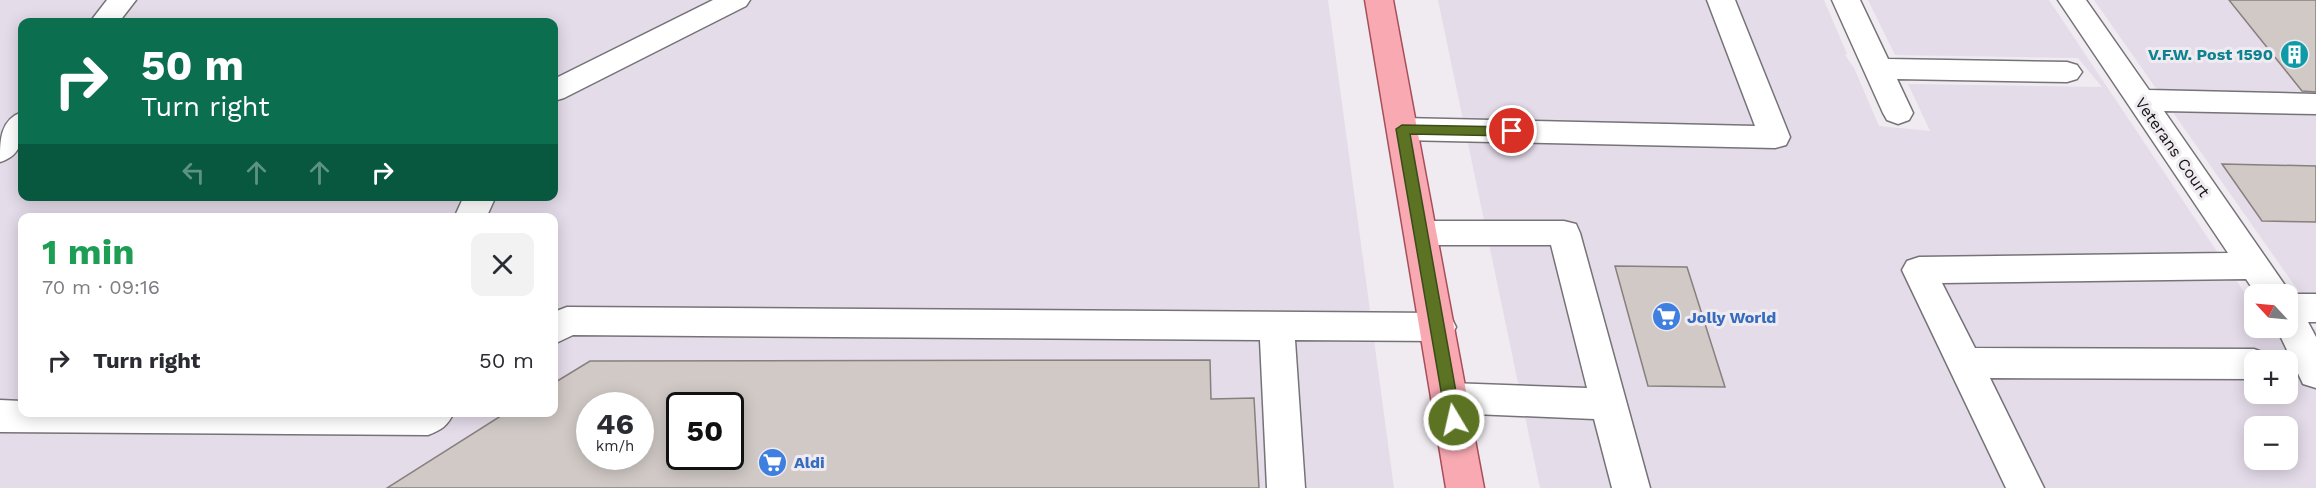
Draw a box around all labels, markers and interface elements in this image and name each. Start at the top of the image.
building icon: V.F.W. Post 1590 [2278,38,2310,70]
text: 50 m [141,41,244,90]
icon: right [42,42,120,120]
place label: V.F.W. Post 1590 [2148,45,2273,64]
text: Turn right [141,91,270,123]
street label: Veterans Court [2131,94,2214,201]
pin [1486,105,1537,156]
icon: arrive [1495,114,1528,147]
icon: left [177,156,210,189]
icon: ahead [240,156,273,189]
icon: ahead [303,156,336,189]
icon: right [366,156,399,189]
text: 1 min [42,231,134,273]
button: close [471,233,534,296]
text: 70 m · 09:16 [42,275,160,299]
north arrow [2244,284,2298,338]
map controls [2244,284,2298,470]
supermarket icon: Jolly World [1650,301,1682,333]
place label: Jolly World [1687,308,1776,327]
icon: right [42,344,75,377]
text: Turn right [93,348,200,373]
text: 50 m [479,348,534,373]
button: + [2244,350,2298,404]
position arrow [1422,388,1486,452]
speed limit sign: 50 [666,392,744,470]
text: 46 [596,406,634,441]
button: − [2244,416,2298,470]
text: km/h [596,437,634,455]
supermarket icon: Aldi [757,446,789,478]
place label: Aldi [794,453,825,472]

